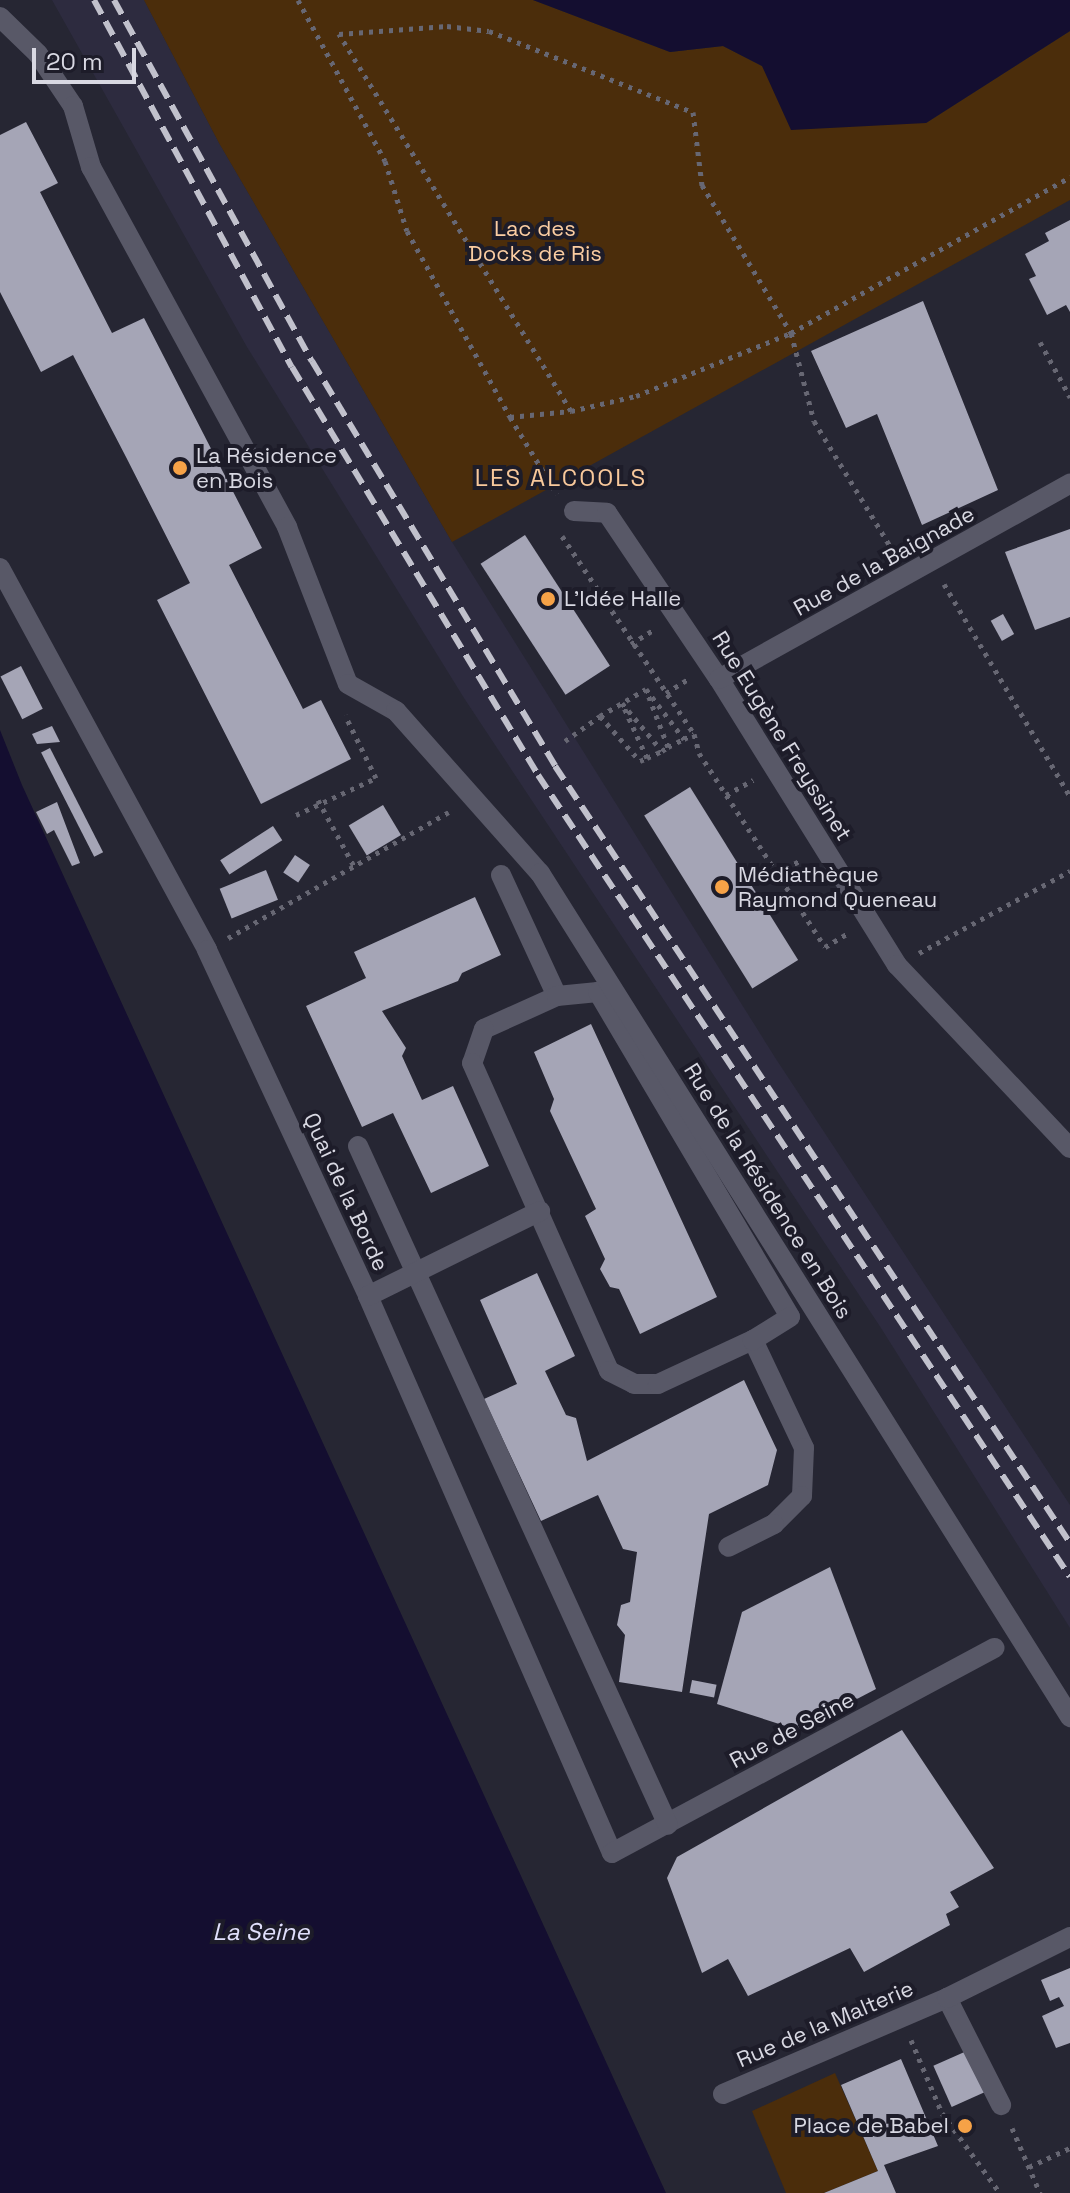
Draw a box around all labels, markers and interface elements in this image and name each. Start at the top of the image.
scale bar [36,32,140,82]
text: 20 m [46,46,103,77]
park label: Lac des Docks de Ris [468,215,602,266]
place label: La Résidence en Bois [196,442,337,494]
marker: La Résidence en Bois [171,459,189,477]
district label: LES ALCOOLS [475,464,647,492]
street label: Rue de la Baignade [789,500,979,622]
place label: L'Idée Halle [564,586,681,612]
marker: L'Idée Halle [539,590,557,608]
street label: Rue Eugène Freyssinet [707,626,857,846]
place label: Médiathèque Raymond Queneau [738,861,937,912]
marker: Médiathèque Raymond Queneau [713,878,731,896]
street label: Rue de la Résidence en Bois [678,1058,858,1324]
street label: Quai de la Borde [298,1109,394,1275]
street label: Rue de Seine [725,1686,859,1774]
water label: La Seine [213,1918,309,1946]
street label: Rue de la Malterie [733,1975,917,2073]
place label: Place de Babel [794,2113,949,2139]
marker: Place de Babel [956,2117,974,2135]

